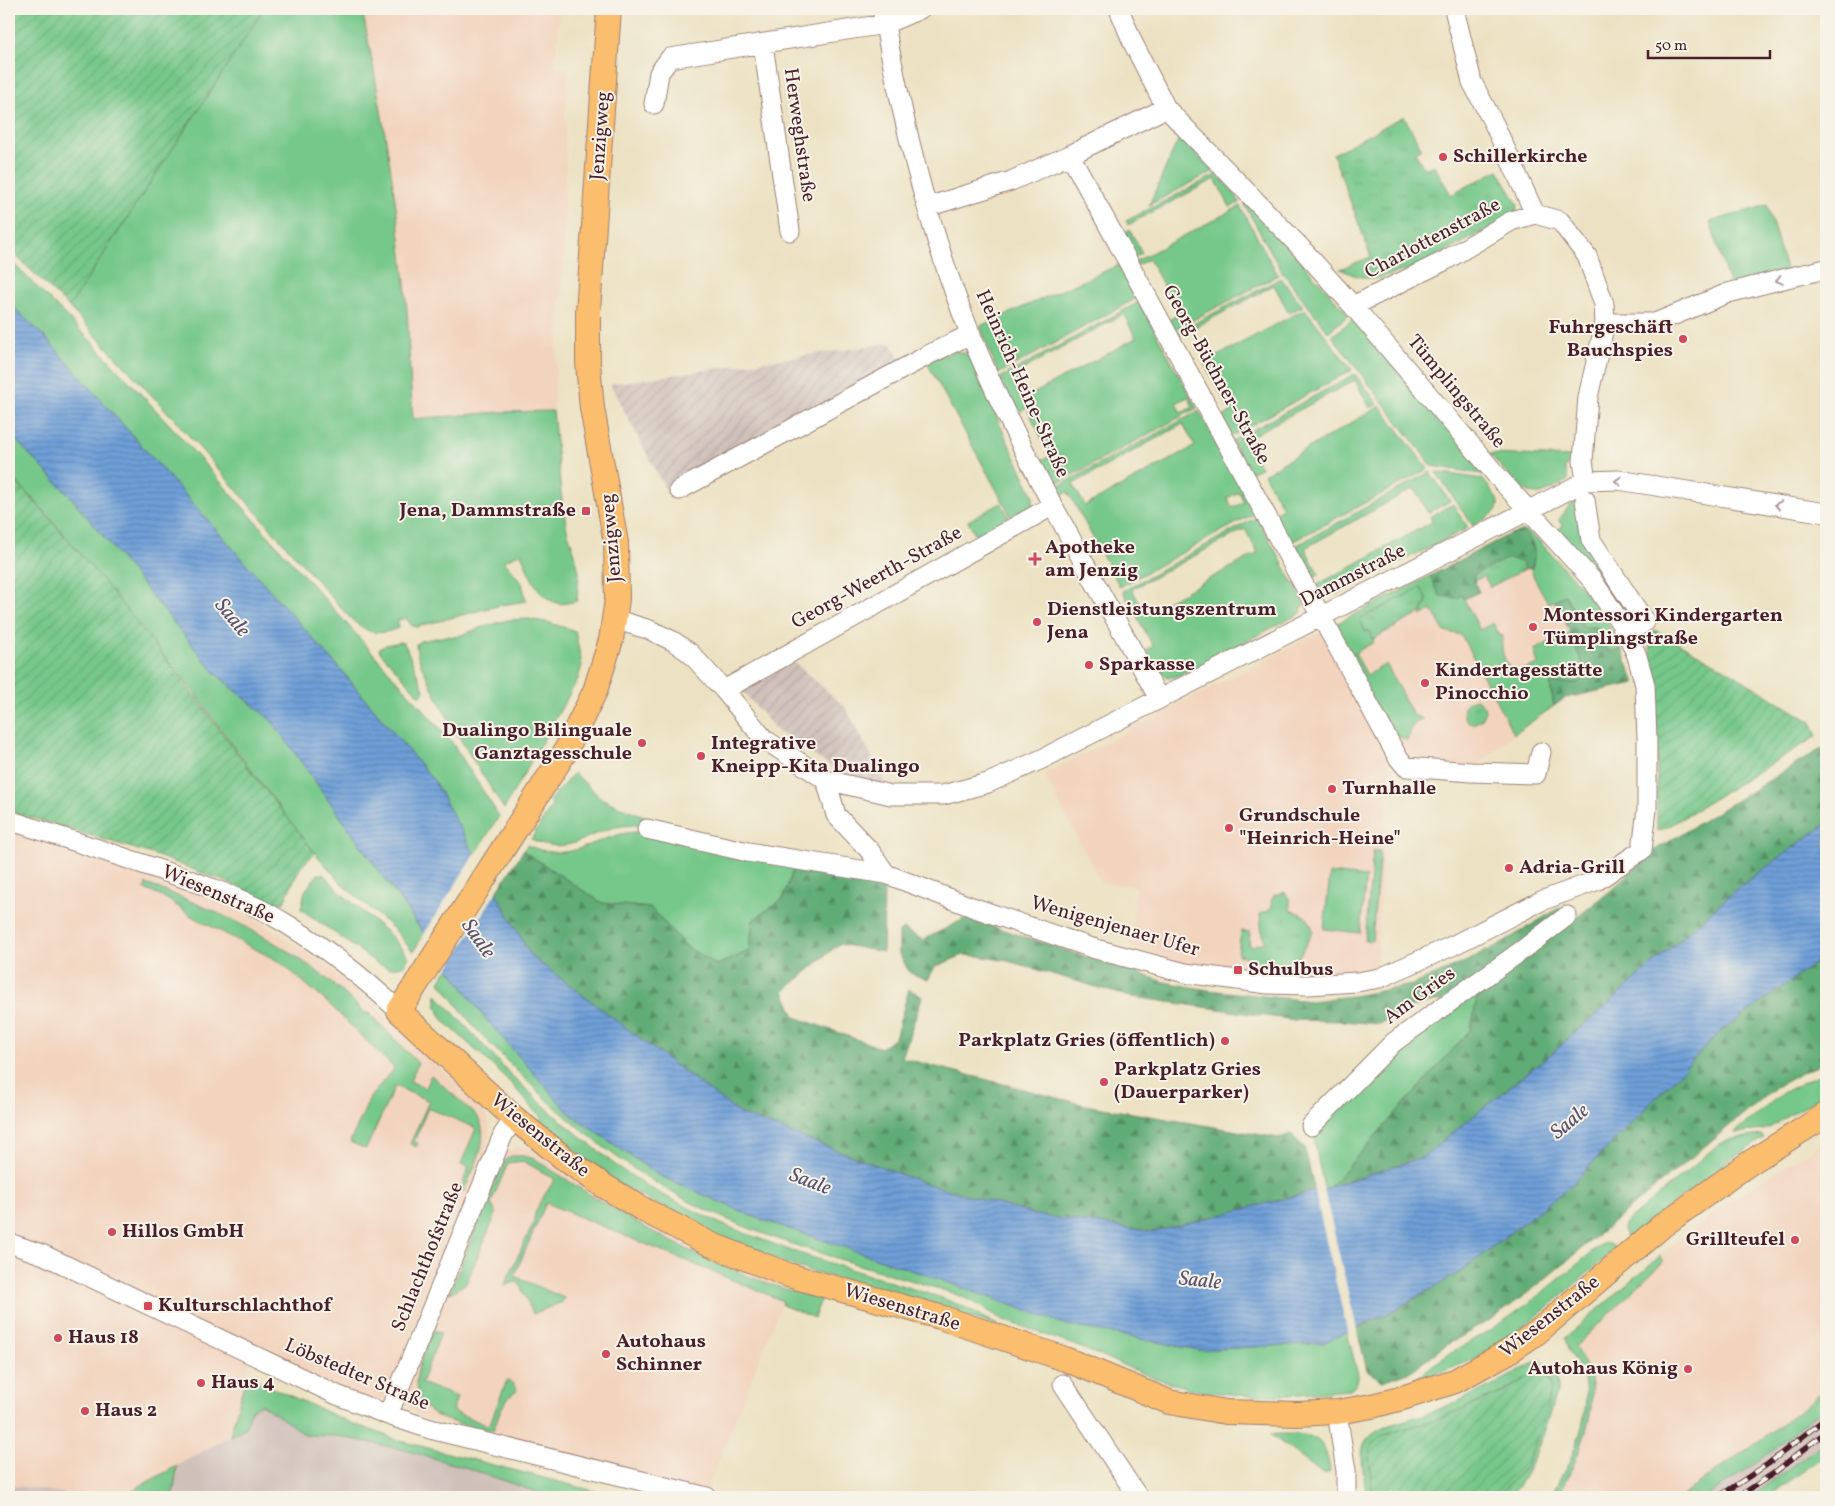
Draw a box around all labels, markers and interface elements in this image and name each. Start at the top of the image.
scale bar [1648,28,1770,60]
text: 50 m [1655,36,1687,57]
street label: Herweghstraße [776,66,822,204]
street label: Jenzigweg [584,91,618,181]
place label: Schillerkirche [1453,143,1587,171]
marker: Schillerkirche [1437,151,1449,163]
street label: Charlottenstraße [1360,191,1506,287]
one-way arrow [1774,274,1783,285]
street label: Georg-Büchner-Straße [1155,280,1277,470]
street label: Heinrich-Heine-Straße [968,285,1076,483]
place label: Fuhrgeschäft Bauchspies [1548,314,1673,365]
street label: Tümplingstraße [1400,329,1512,455]
marker: Fuhrgeschäft Bauchspies [1677,333,1689,345]
one-way arrow [1613,475,1621,486]
street label: Jenzigweg [594,492,630,584]
place label: Jena, Dammstraße [398,497,576,525]
one-way arrow [1774,500,1783,510]
marker: Jena, Dammstraße [580,505,592,517]
street label: Georg-Weerth-Straße [787,519,967,637]
place label: Apotheke am Jenzig [1045,534,1138,585]
street label: Dammstraße [1295,537,1411,615]
marker: Apotheke am Jenzig [1029,553,1041,565]
water label: Saale [207,592,257,644]
place label: Dienstleistungszentrum Jena [1046,596,1277,647]
place label: Montessori Kindergarten Tümplingstraße [1543,602,1783,653]
marker: Dienstleistungszentrum Jena [1031,616,1043,628]
marker: Montessori Kindergarten Tümplingstraße [1527,621,1539,633]
place label: Sparkasse [1099,651,1195,679]
place label: Kindertagesstätte Pinocchio [1435,657,1602,708]
marker: Sparkasse [1083,659,1095,671]
marker: Kindertagesstätte Pinocchio [1419,677,1431,689]
place label: Dualingo Bilinguale Ganztagesschule [442,717,632,768]
place label: Integrative Kneipp-Kita Dualingo [711,730,920,781]
marker: Dualingo Bilinguale Ganztagesschule [636,737,648,749]
marker: Integrative Kneipp-Kita Dualingo [695,750,707,762]
place label: Turnhalle [1342,775,1436,803]
marker: Turnhalle [1326,783,1338,795]
place label: Grundschule "Heinrich-Heine" [1239,802,1401,853]
marker: Grundschule "Heinrich-Heine" [1223,822,1235,834]
place label: Adria-Grill [1519,854,1625,882]
street label: Wiesenstraße [157,859,279,931]
marker: Adria-Grill [1503,862,1515,874]
street label: Wenigenjenaer Ufer [1027,889,1203,965]
water label: Saale [454,913,502,965]
place label: Schulbus [1248,956,1333,984]
street label: Am Gries [1378,960,1462,1032]
marker: Schulbus [1232,964,1244,976]
place label: Parkplatz Gries (öffentlich) [958,1027,1215,1055]
marker: Parkplatz Gries (öffentlich) [1219,1035,1231,1047]
place label: Parkplatz Gries (Dauerparker) [1114,1056,1261,1107]
marker: Parkplatz Gries (Dauerparker) [1098,1076,1110,1088]
street label: Wiesenstraße [484,1087,596,1185]
water label: Saale [1544,1097,1596,1147]
water label: Saale [785,1161,835,1203]
street label: Schlachthofstraße [385,1178,471,1336]
place label: Hillos GmbH [122,1218,244,1246]
marker: Hillos GmbH [106,1226,118,1238]
place label: Grillteufel [1686,1226,1785,1254]
marker: Grillteufel [1789,1234,1801,1246]
water label: Saale [1177,1264,1223,1298]
street label: Wiesenstraße [1494,1269,1606,1365]
street label: Wiesenstraße [840,1277,964,1339]
place label: Kulturschlachthof [158,1292,333,1320]
marker: Kulturschlachthof [142,1300,154,1312]
place label: Haus 18 [68,1324,139,1352]
place label: Autohaus Schinner [616,1328,706,1379]
marker: Haus 18 [52,1332,64,1344]
street label: Löbstedter Straße [280,1332,434,1418]
marker: Autohaus Schinner [600,1348,612,1360]
place label: Autohaus König [1528,1355,1678,1383]
marker: Autohaus König [1682,1363,1694,1375]
place label: Haus 4 [211,1369,275,1397]
marker: Haus 4 [195,1377,207,1389]
place label: Haus 2 [95,1397,157,1425]
marker: Haus 2 [79,1405,91,1417]

